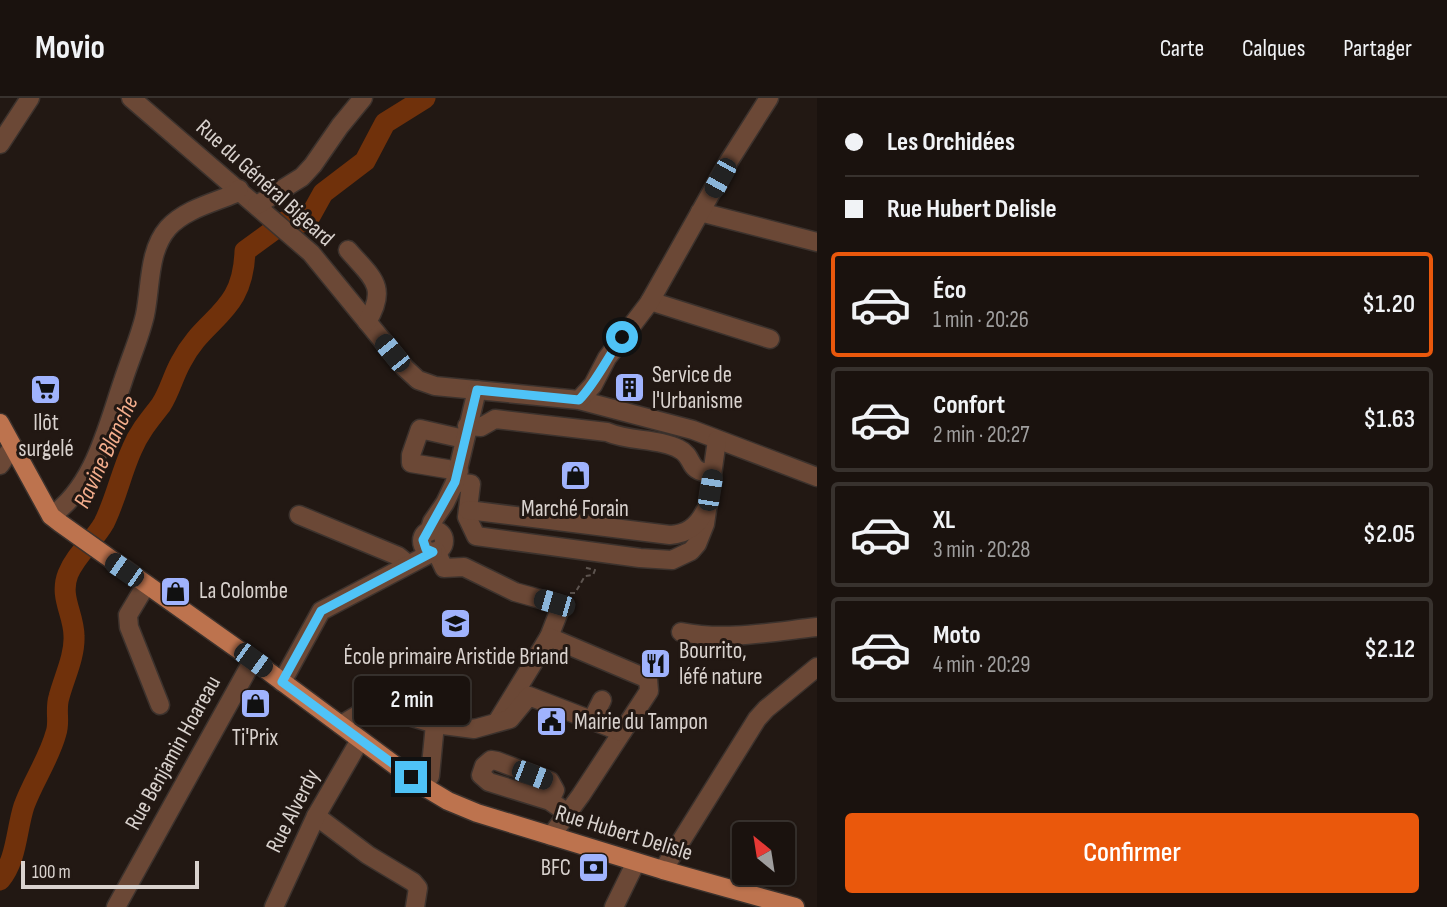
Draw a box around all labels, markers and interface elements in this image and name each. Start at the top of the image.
text: Movio [35,28,105,68]
text: Carte [1160,34,1204,63]
text: Calques [1242,34,1305,63]
text: Partager [1343,34,1412,63]
street label: Rue du Général Bigeard [190,114,340,252]
text: Les Orchidées [887,127,1015,158]
car [701,155,740,201]
text: Rue Hubert Delisle [887,194,1057,225]
icon: car [849,273,912,336]
text: Éco [933,275,966,306]
text: $1.20 [1362,289,1415,320]
text: 1 min · 20:26 [933,306,1029,334]
route start [606,321,638,353]
car [371,330,414,376]
place label: Service de l'Urbanisme [652,361,743,415]
building icon: Service de l'Urbanisme [612,371,646,405]
supermarket icon: Ilôt surgelé [29,372,63,406]
icon: car [849,388,912,451]
text: Confort [933,390,1005,421]
water label: Ravine Blanche [67,391,145,513]
text: $1.63 [1363,404,1415,435]
place label: Ilôt surgelé [18,409,74,463]
text: 2 min · 20:27 [933,421,1029,449]
shop icon: Marché Forain [558,458,592,492]
car [697,468,724,512]
place label: Marché Forain [521,495,629,523]
icon: car [849,503,912,566]
text: XL [933,505,955,536]
text: $2.05 [1363,519,1415,550]
text: 3 min · 20:28 [933,536,1030,564]
car [101,549,148,591]
shop icon: La Colombe [159,574,193,608]
place label: La Colombe [199,577,288,605]
car [531,587,578,619]
school or university icon: École primaire Aristide Briand [439,606,473,640]
icon: car [849,618,912,681]
text: Moto [933,620,981,651]
text: $2.12 [1364,634,1415,665]
place label: Bourrito, léfé nature [679,637,762,691]
car [230,639,277,681]
place label: École primaire Aristide Briand [343,643,569,671]
restaurant icon: Bourrito, léfé nature [639,647,673,681]
text: 4 min · 20:29 [933,651,1031,679]
street label: Rue Benjamin Hoareau [119,671,227,835]
callout: 2 min [353,676,469,724]
text: 2 min [390,686,434,714]
shop icon: Ti'Prix [238,687,272,721]
public building icon: Mairie du Tampon [534,705,568,739]
place label: Mairie du Tampon [574,708,708,736]
place label: Ti'Prix [232,724,279,752]
car [509,758,556,792]
route end [395,761,427,793]
street label: Rue Alverdy [260,764,326,858]
street label: Rue Hubert Delisle [552,799,696,867]
button: Confirmer [845,813,1419,893]
north arrow [732,822,794,886]
map controls [732,822,795,885]
bank icon: BFC [577,851,611,885]
place label: BFC [541,854,571,882]
scale bar [21,858,200,890]
text: 100 m [32,861,71,884]

